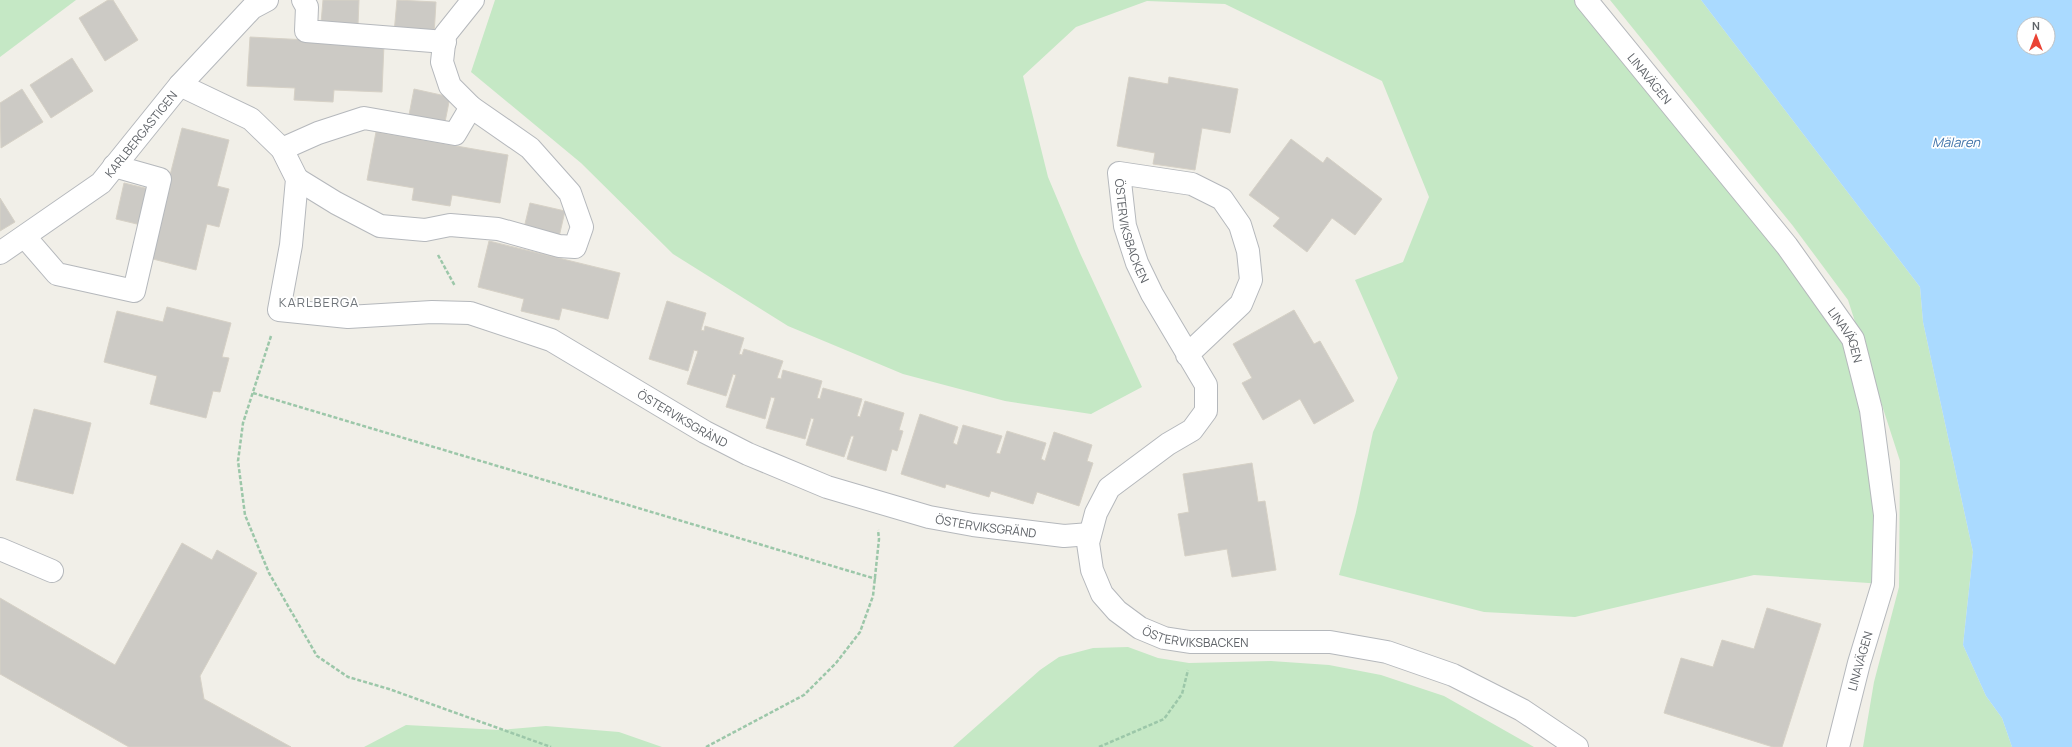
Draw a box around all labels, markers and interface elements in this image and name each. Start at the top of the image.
north arrow [2016,16,2056,56]
text: N [2032,18,2040,33]
street label: LINAVÄGEN [1624,49,1676,107]
street label: KARLBERGASTIGEN [100,87,181,181]
water label: Mälaren [1932,133,1981,151]
street label: ÖSTERVIKSBACKEN [1111,178,1154,285]
district label: KARLBERGA [279,293,359,311]
street label: LINAVÄGEN [1824,304,1867,364]
street label: ÖSTERVIKSGRÄND [635,385,731,451]
street label: ÖSTERVIKSGRÄND [934,510,1037,541]
street label: ÖSTERVIKSBACKEN [1140,621,1249,651]
street label: LINAVÄGEN [1843,629,1877,693]

